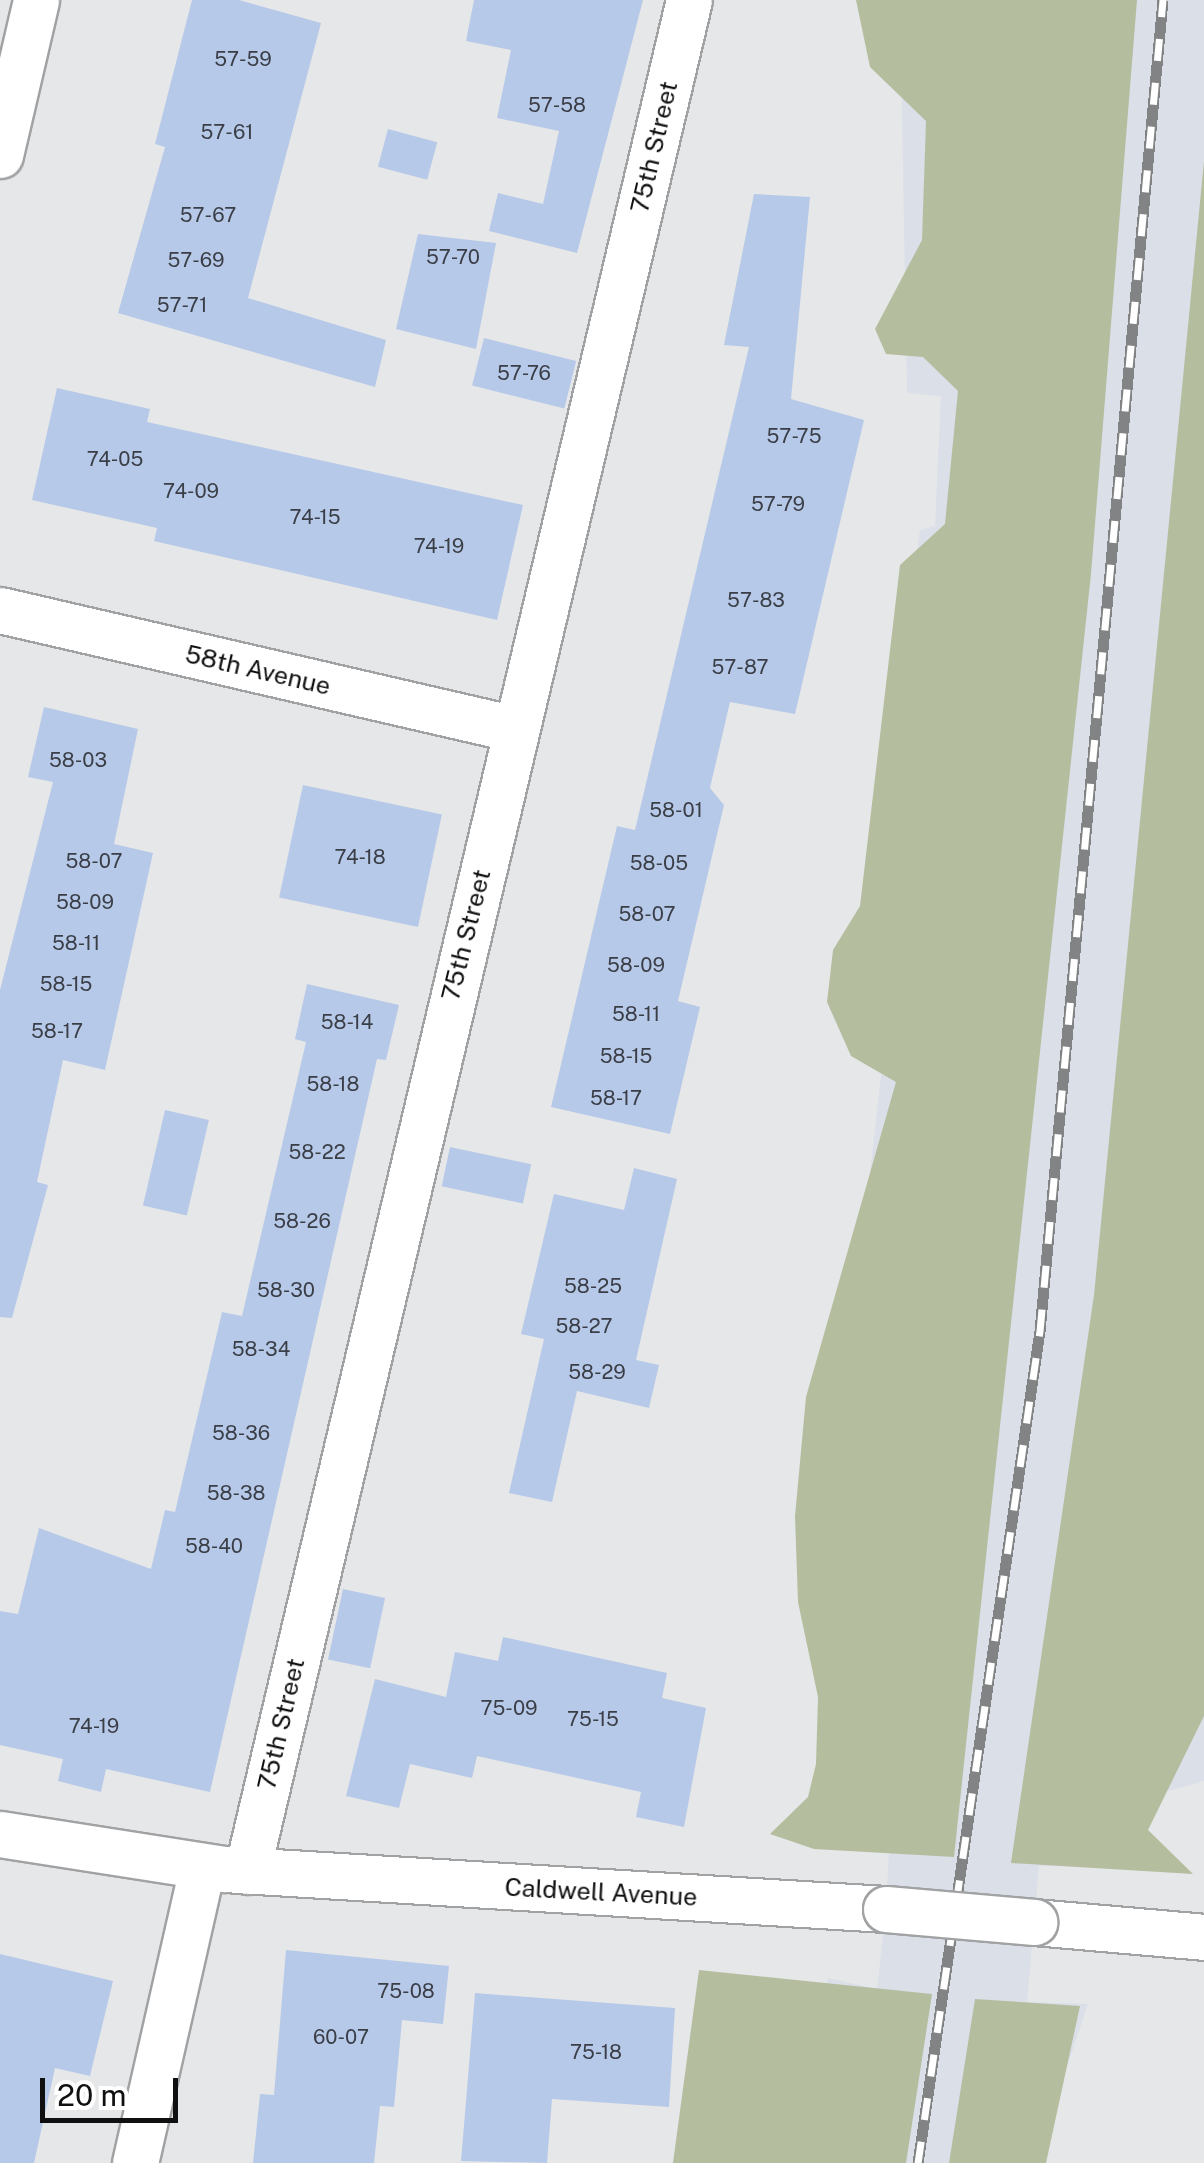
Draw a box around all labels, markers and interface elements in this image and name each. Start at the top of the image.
house number: 57-59 [214,47,272,71]
street label: 75th Street [624,78,684,216]
house number: 57-58 [528,93,586,117]
house number: 57-61 [201,120,253,144]
house number: 57-67 [180,203,236,227]
house number: 57-70 [426,245,480,269]
house number: 57-69 [167,248,225,272]
house number: 57-71 [157,293,207,317]
house number: 57-76 [497,361,551,385]
house number: 57-75 [767,424,821,448]
house number: 74-05 [87,447,143,471]
house number: 74-09 [163,479,219,503]
house number: 57-79 [751,492,805,516]
house number: 74-15 [289,505,341,529]
house number: 74-19 [414,534,464,558]
house number: 57-83 [727,588,785,612]
street label: 58th Avenue [182,639,334,701]
house number: 57-87 [712,655,768,679]
house number: 58-03 [49,748,107,772]
house number: 58-01 [649,798,703,822]
house number: 74-18 [334,845,386,869]
house number: 58-07 [65,849,123,873]
house number: 58-05 [630,851,688,875]
street label: 75th Street [435,866,497,1004]
house number: 58-09 [56,890,114,914]
house number: 58-07 [618,902,676,926]
house number: 58-11 [52,931,100,955]
house number: 58-09 [607,953,665,977]
house number: 58-15 [40,972,92,996]
house number: 58-11 [612,1002,660,1026]
house number: 58-14 [321,1010,373,1034]
house number: 58-17 [31,1019,83,1043]
house number: 58-15 [600,1044,652,1068]
house number: 58-18 [307,1072,359,1096]
house number: 58-17 [590,1086,642,1110]
house number: 58-22 [288,1140,346,1164]
house number: 58-26 [273,1209,331,1233]
house number: 58-25 [564,1274,622,1298]
house number: 58-30 [257,1278,315,1302]
house number: 58-27 [555,1314,613,1338]
house number: 58-34 [232,1337,290,1361]
house number: 58-29 [568,1360,626,1384]
house number: 58-36 [212,1421,270,1445]
house number: 58-38 [207,1481,265,1505]
house number: 58-40 [185,1534,243,1558]
street label: 75th Street [251,1655,311,1793]
house number: 75-09 [481,1696,537,1720]
house number: 75-15 [567,1707,619,1731]
house number: 74-19 [69,1714,119,1738]
street label: Caldwell Avenue [504,1872,698,1912]
house number: 75-08 [377,1979,435,2003]
house number: 60-07 [313,2025,369,2049]
house number: 75-18 [570,2040,622,2064]
scale bar [45,2058,182,2120]
text: 20 m [57,2077,126,2113]

